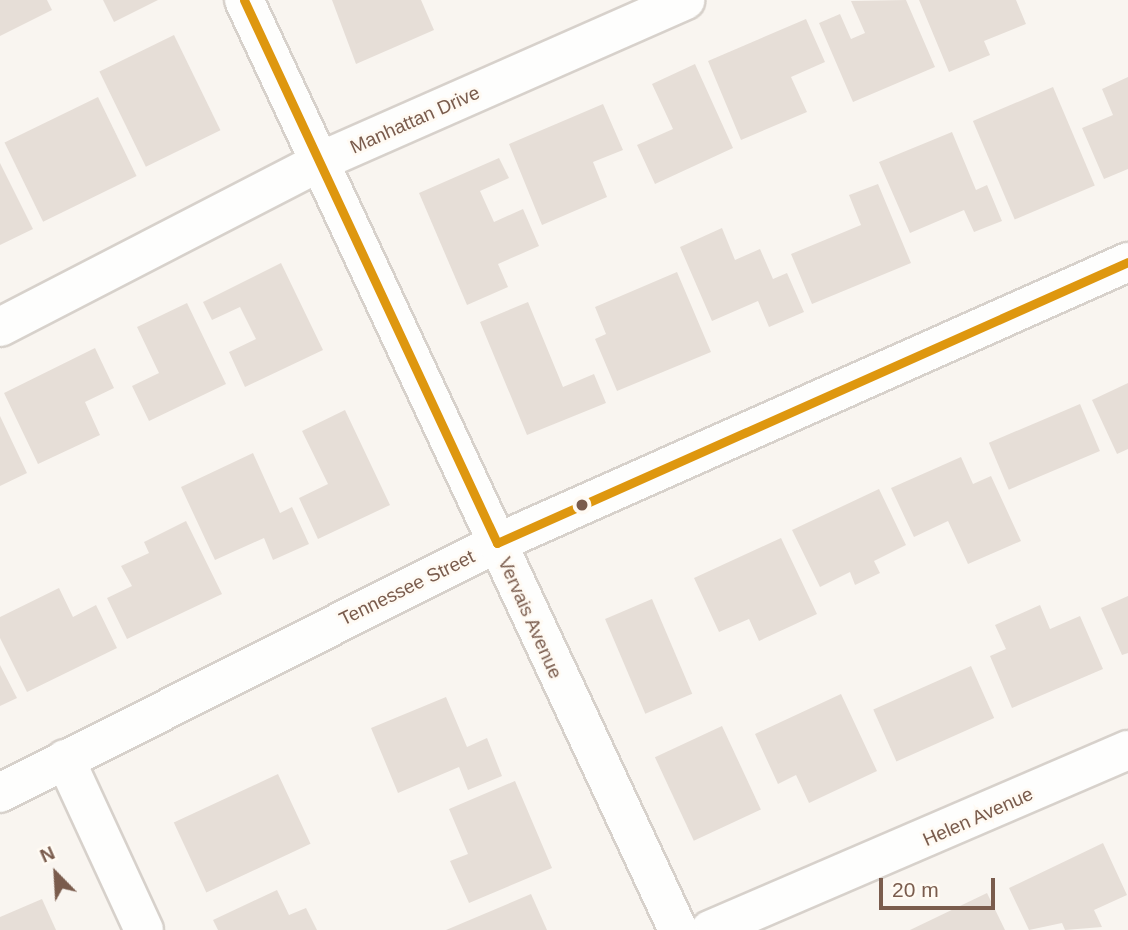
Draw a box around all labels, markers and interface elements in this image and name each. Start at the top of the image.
street label: Manhattan Drive [347,81,483,159]
unlabelled marker [575,498,589,512]
street label: Tennessee Street [336,545,478,631]
street label: Vervais Avenue [493,553,567,683]
street label: Helen Avenue [919,782,1037,852]
north arrow [21,839,91,909]
text: N [37,842,58,867]
scale bar [883,864,998,908]
text: 20 m [892,878,939,901]

